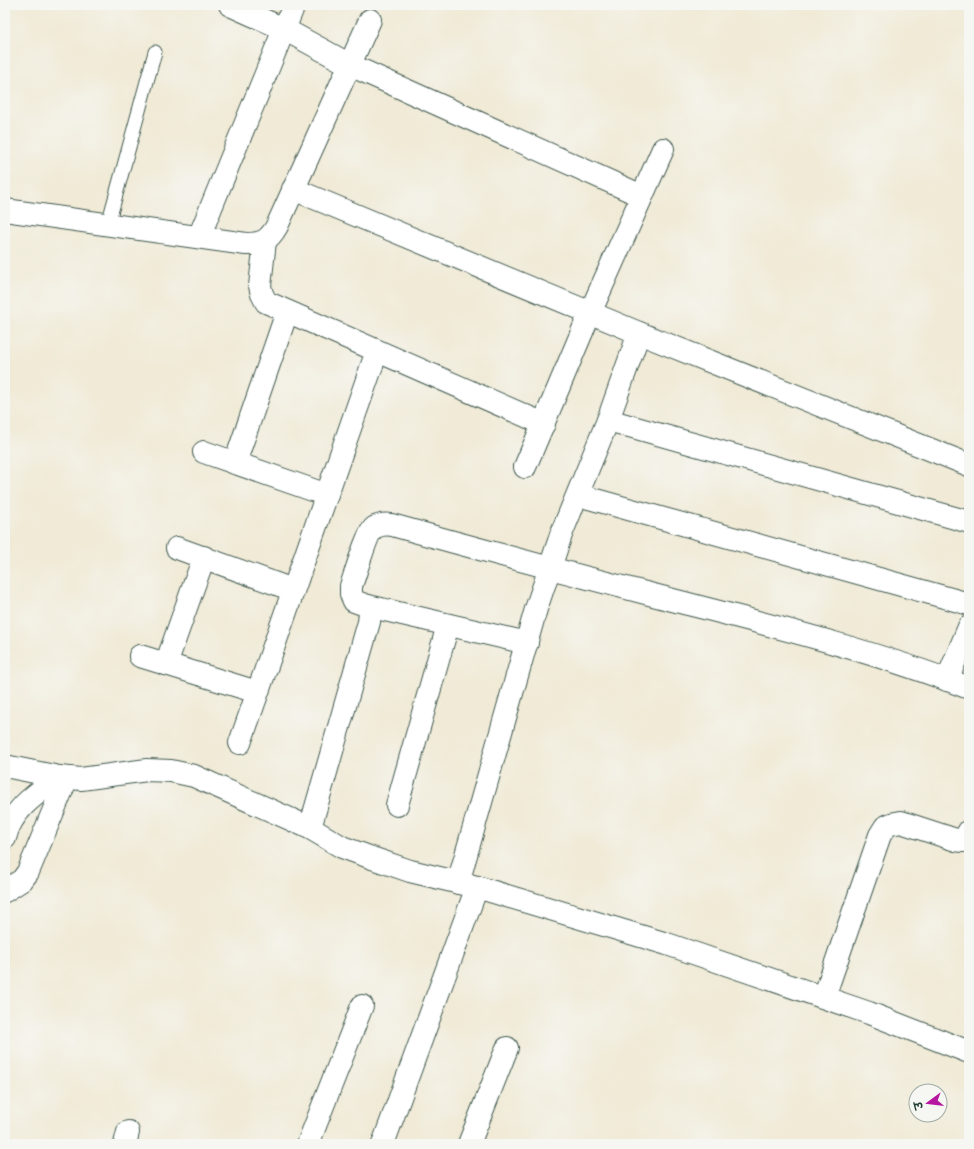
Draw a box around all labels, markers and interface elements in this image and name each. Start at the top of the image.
north arrow [908,1083,948,1123]
text: उ [910,1099,926,1112]

